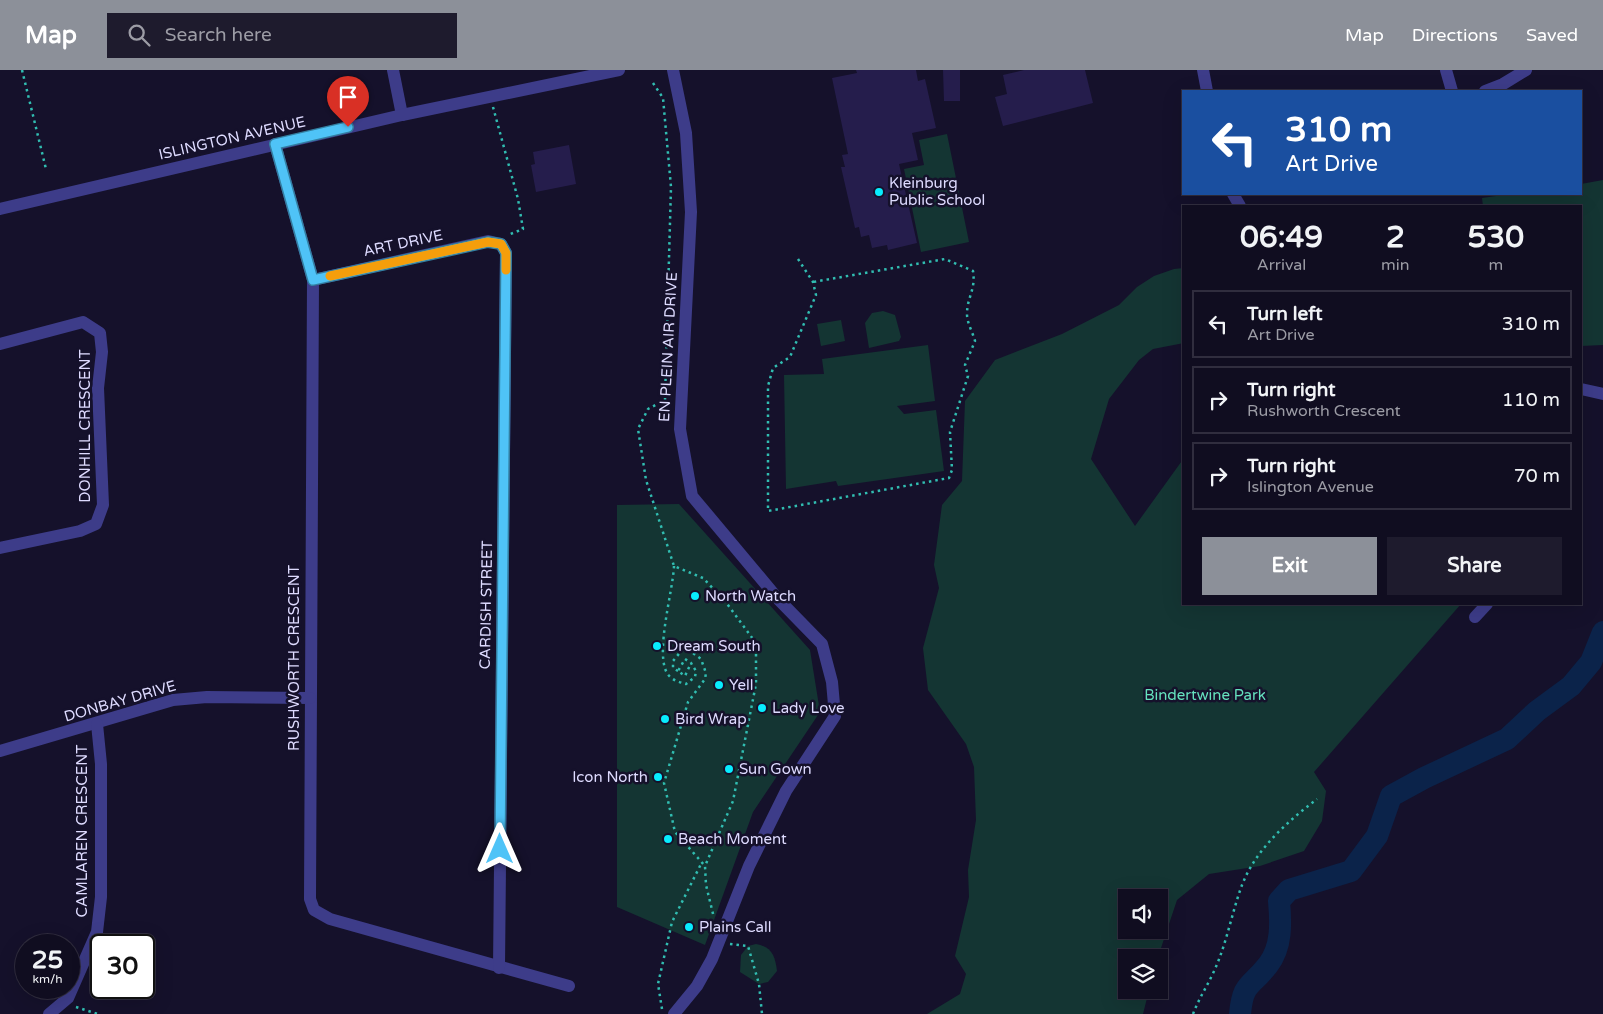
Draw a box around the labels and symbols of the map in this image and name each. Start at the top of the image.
pin [327,76,369,127]
street label: ISLINGTON AVENUE [157,112,307,164]
place label: Kleinburg Public School [889,174,985,209]
marker: Kleinburg Public School [873,186,885,198]
street label: ART DRIVE [361,226,445,260]
street label: EN PLEIN AIR DRIVE [655,271,681,423]
street label: DONHILL CRESCENT [76,349,94,503]
street label: CARDISH STREET [476,540,496,670]
street label: RUSHWORTH CRESCENT [285,565,303,751]
place label: North Watch [705,587,796,605]
marker: North Watch [689,590,701,602]
place label: Dream South [667,637,761,655]
marker: Dream South [651,640,663,652]
street label: DONBAY DRIVE [62,676,178,726]
place label: Yell [729,676,753,694]
marker: Yell [713,679,725,691]
park label: Bindertwine Park [1144,686,1266,704]
place label: Lady Love [772,699,844,717]
marker: Lady Love [756,702,768,714]
place label: Bird Wrap [675,710,747,728]
marker: Bird Wrap [659,713,671,725]
street label: CAMLAREN CRESCENT [73,745,91,917]
place label: Sun Gown [739,760,812,778]
marker: Sun Gown [723,763,735,775]
place label: Icon North [572,768,648,786]
marker: Icon North [652,771,664,783]
position arrow [473,822,525,874]
place label: Beach Moment [678,830,787,848]
marker: Beach Moment [662,833,674,845]
place label: Plains Call [699,918,771,936]
marker: Plains Call [683,921,695,933]
speed limit sign: 30 [90,934,155,999]

